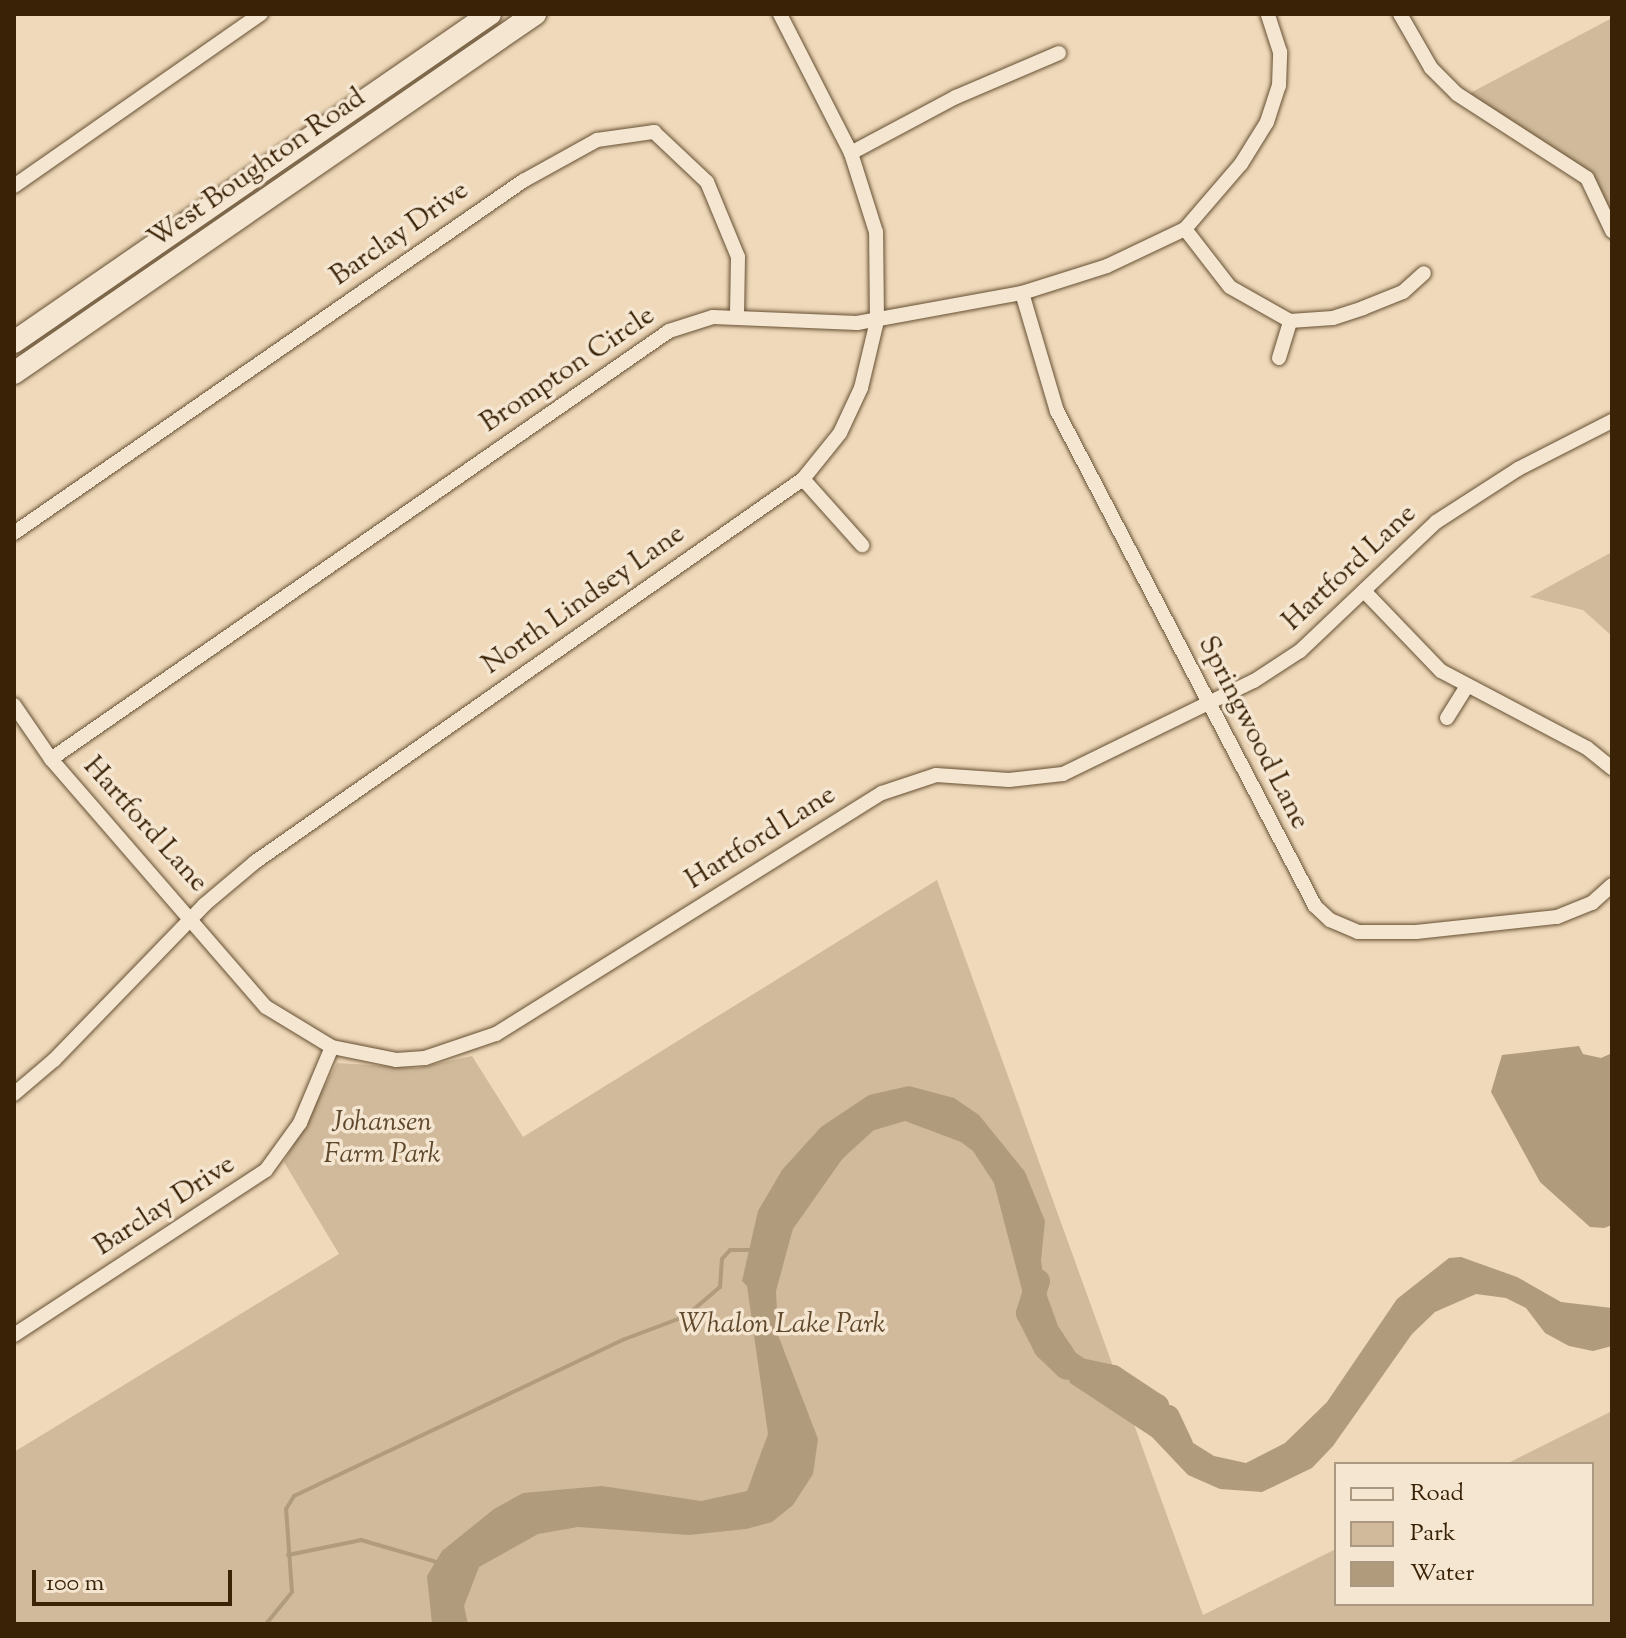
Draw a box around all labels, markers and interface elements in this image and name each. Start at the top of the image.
street label: West Boughton Road [142,81,372,257]
street label: Barclay Drive [325,174,475,294]
street label: Brompton Circle [475,299,661,441]
street label: Hartford Lane [1276,498,1424,638]
street label: North Lindsey Lane [476,518,692,682]
street label: Springwood Lane [1190,631,1316,835]
street label: Hartford Lane [75,750,215,900]
street label: Hartford Lane [680,779,842,897]
park label: Johansen Farm Park [324,1106,440,1172]
street label: Barclay Drive [88,1148,242,1264]
park label: Whalon Lake Park [678,1308,886,1342]
legend [1334,1462,1594,1606]
text: Road [1410,1477,1464,1511]
text: Park [1410,1517,1456,1551]
scale bar [36,1554,236,1604]
text: Water [1410,1557,1474,1591]
text: 100 m [46,1567,104,1601]

